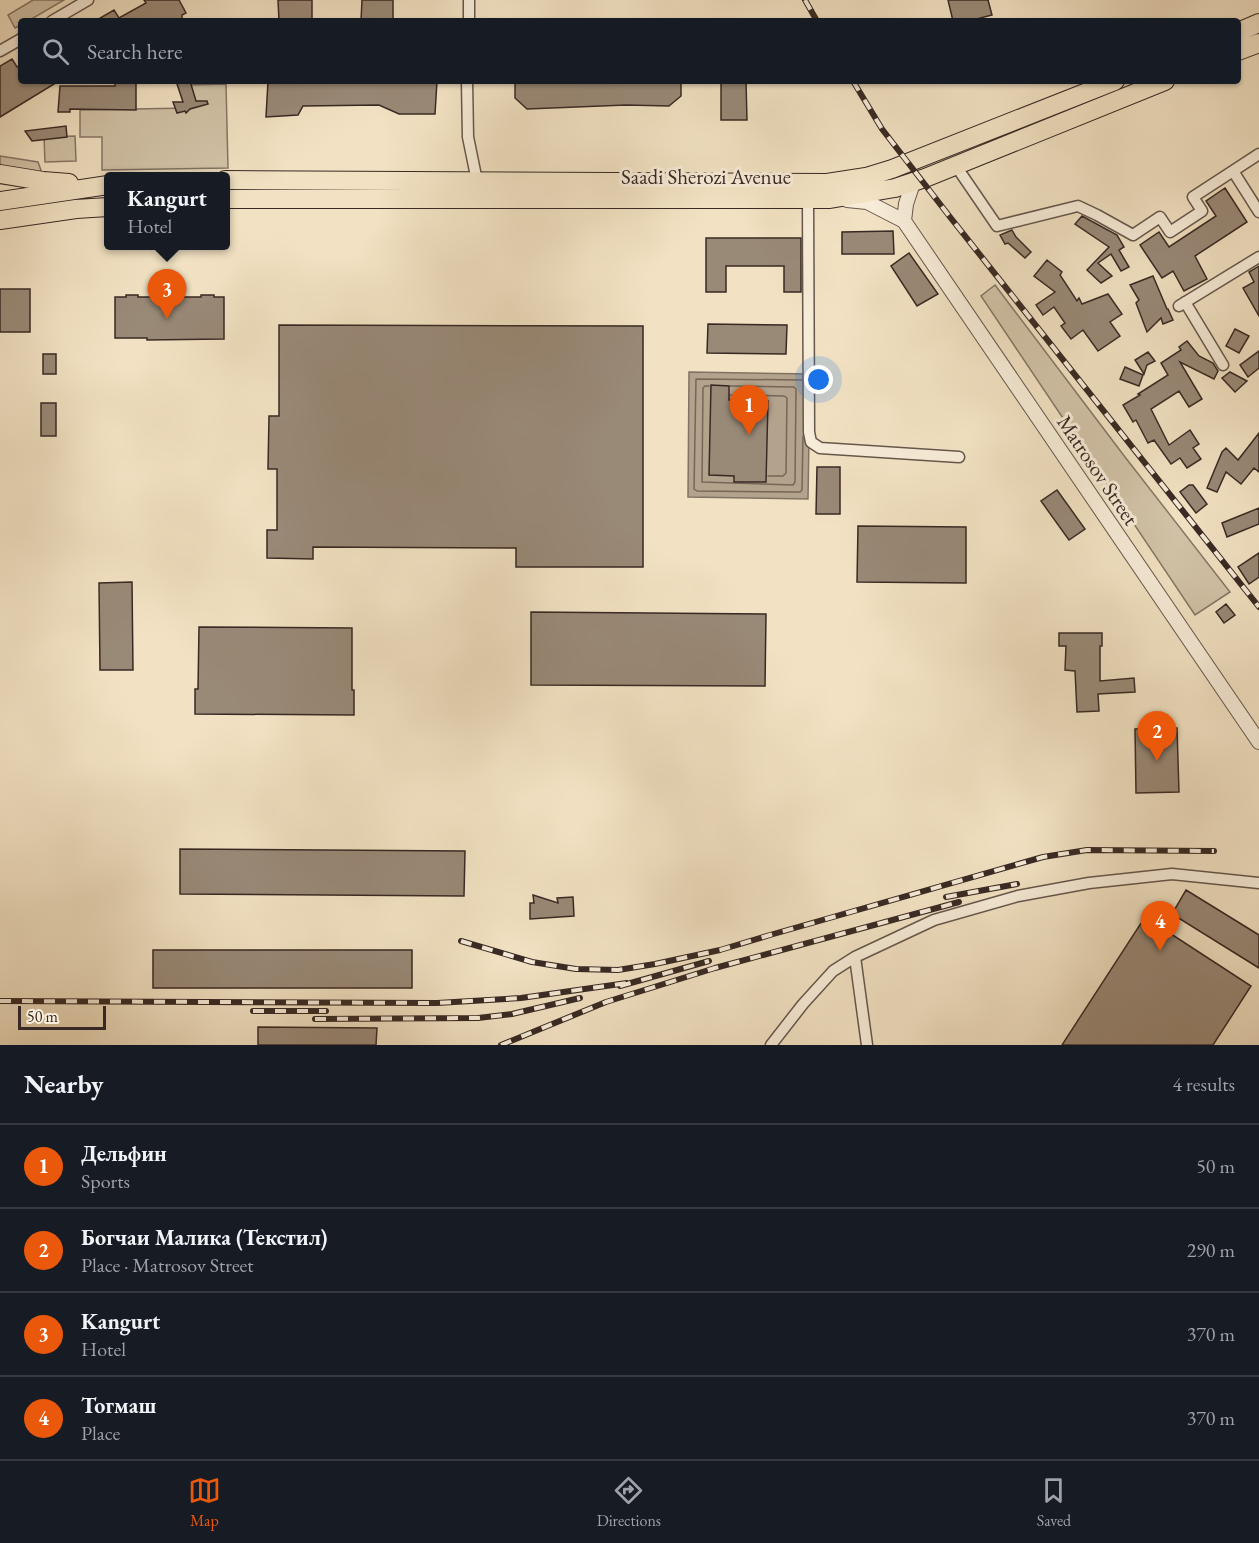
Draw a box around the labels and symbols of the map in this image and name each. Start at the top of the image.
street label: Saadi Sherozi Avenue [621,163,791,190]
pin: 3 [148,270,186,319]
your location [804,365,833,394]
pin: 1 [730,386,768,435]
street label: Matrosov Street [1051,410,1145,531]
pin: 2 [1138,712,1176,761]
pin: 4 [1140,902,1180,951]
scale bar [18,1003,106,1030]

